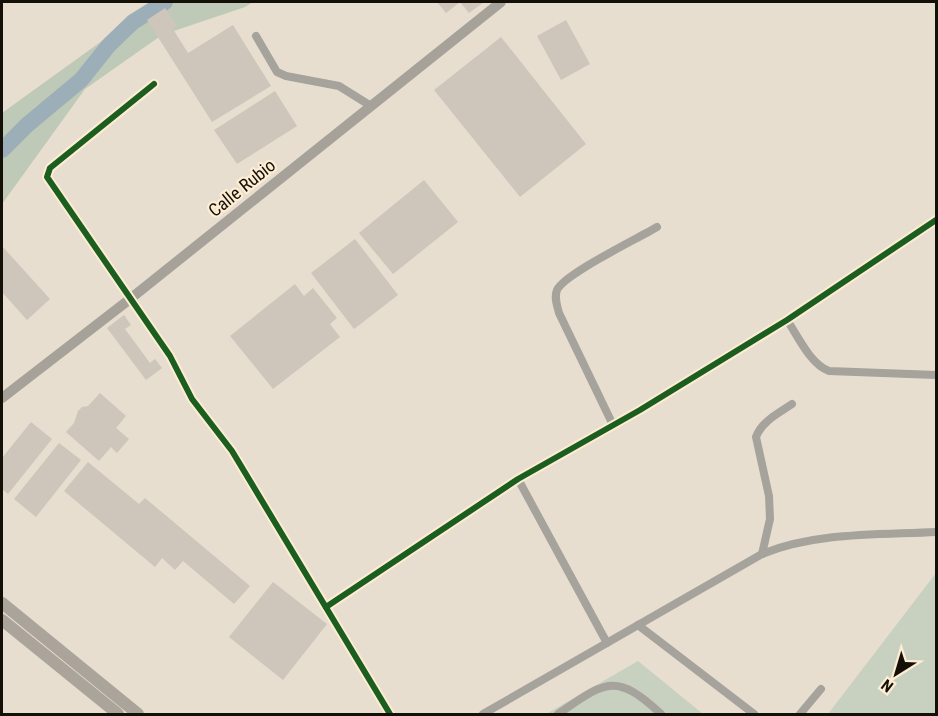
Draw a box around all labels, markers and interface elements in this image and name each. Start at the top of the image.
street label: Calle Rubio [204,154,279,221]
north arrow [866,644,926,704]
text: N [878,675,897,696]

